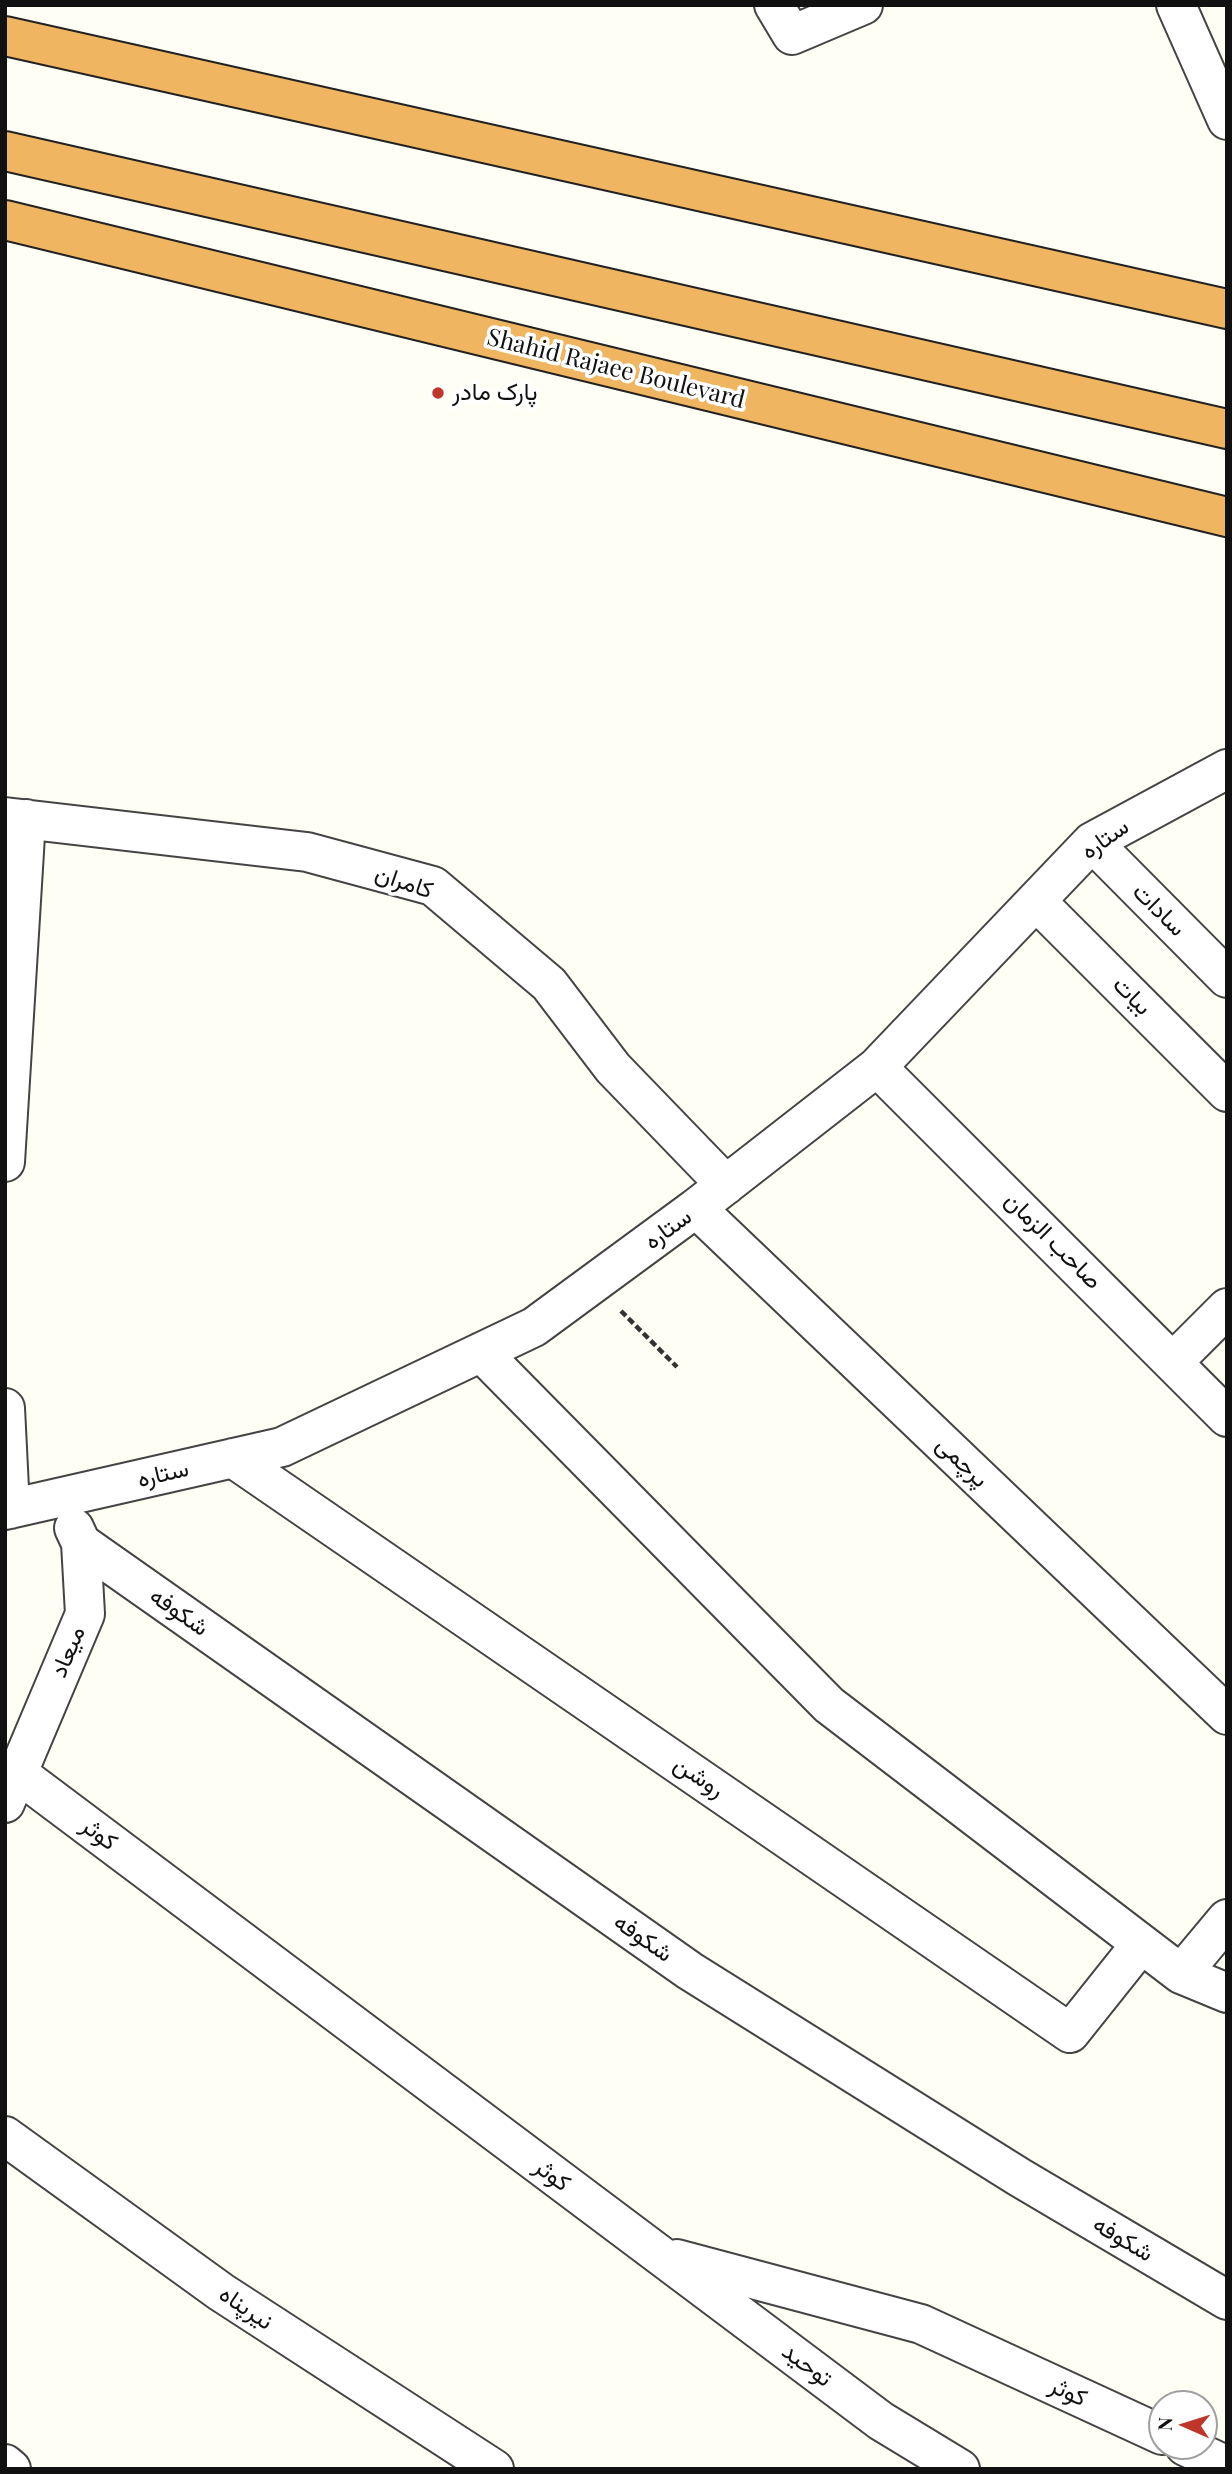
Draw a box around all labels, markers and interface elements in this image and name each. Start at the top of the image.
street label: Shahid Rajaee Boulevard [484,323,748,415]
place label: پارک مادر [452,379,538,407]
marker: پارک مادر [430,385,446,401]
street label: ستاره [1075,812,1135,866]
street label: کامران [371,859,437,905]
street label: سادات [1126,877,1192,943]
street label: بیات [1107,971,1157,1021]
street label: صاحب الزمان [998,1186,1108,1296]
street label: ستاره [639,1202,697,1256]
street label: پرچمی [930,1430,994,1494]
street label: ستاره [134,1454,192,1494]
street label: شکوفه [144,1581,214,1643]
street label: میعاد [44,1622,92,1682]
street label: روشن [668,1750,730,1804]
street label: کوثر [75,1811,123,1857]
street label: شکوفه [608,1907,678,1969]
street label: کوثر [528,2152,576,2198]
street label: شکوفه [1088,2210,1158,2268]
street label: نیرپناه [214,2280,278,2336]
street label: توحید [776,2337,838,2393]
street label: کوثر [1045,2371,1091,2413]
north arrow [1148,2390,1218,2460]
text: N [1151,2416,1177,2432]

